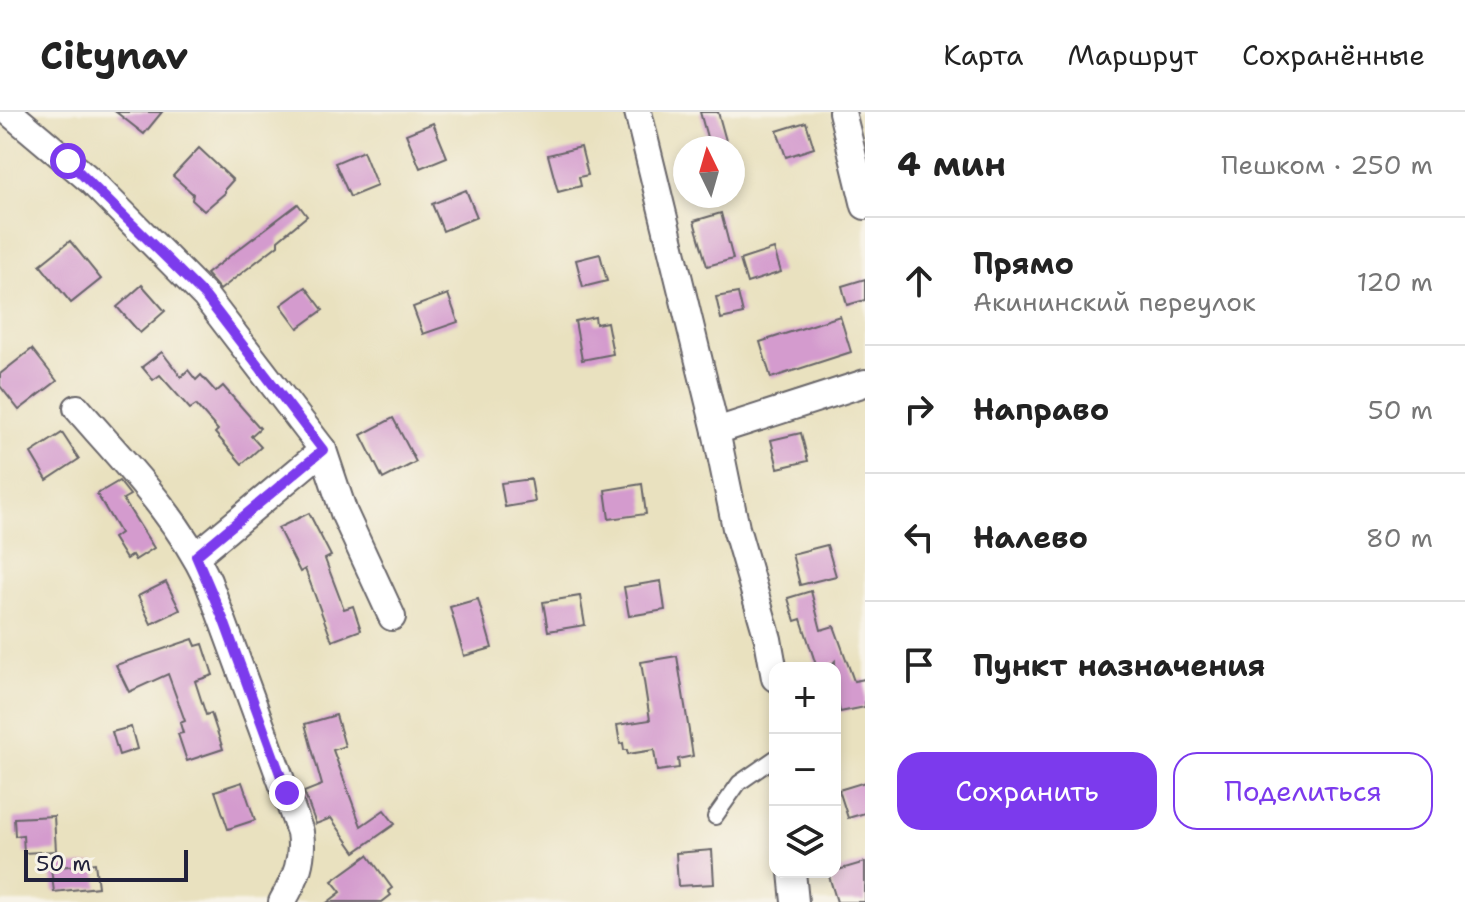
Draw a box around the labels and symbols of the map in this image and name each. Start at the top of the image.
north arrow [673,136,745,208]
route start [50,143,86,179]
route end [269,775,305,811]
scale bar [24,846,188,882]

